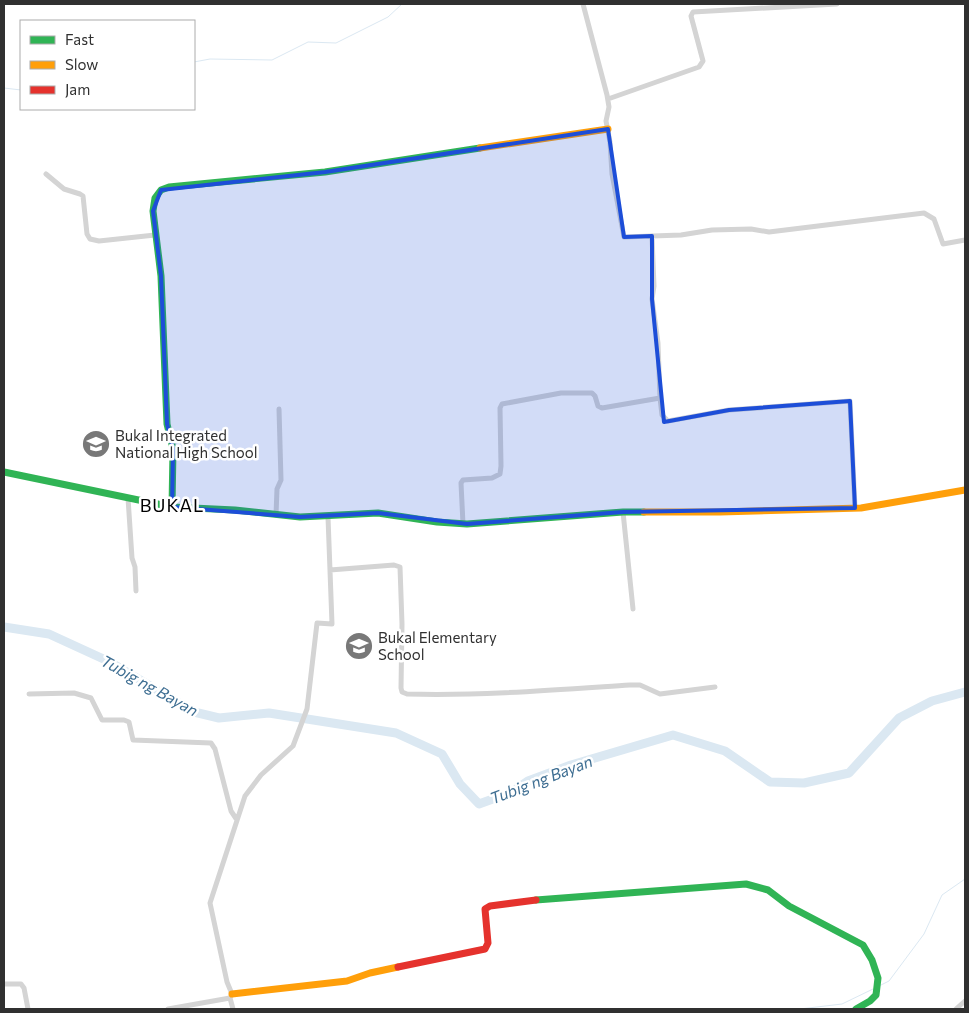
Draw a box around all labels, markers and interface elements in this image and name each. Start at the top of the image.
legend [20,20,195,110]
text: Fast [65,30,94,48]
text: Slow [65,55,98,73]
text: Jam [65,80,90,98]
place label: Bukal Integrated National High School [115,426,257,461]
school or university icon: Bukal Integrated National High School [81,429,111,459]
district label: BUKAL [140,494,204,516]
place label: Bukal Elementary School [378,628,497,663]
school or university icon: Bukal Elementary School [344,631,374,661]
water label: Tubig ng Bayan [98,650,202,720]
water label: Tubig ng Bayan [487,751,595,807]

